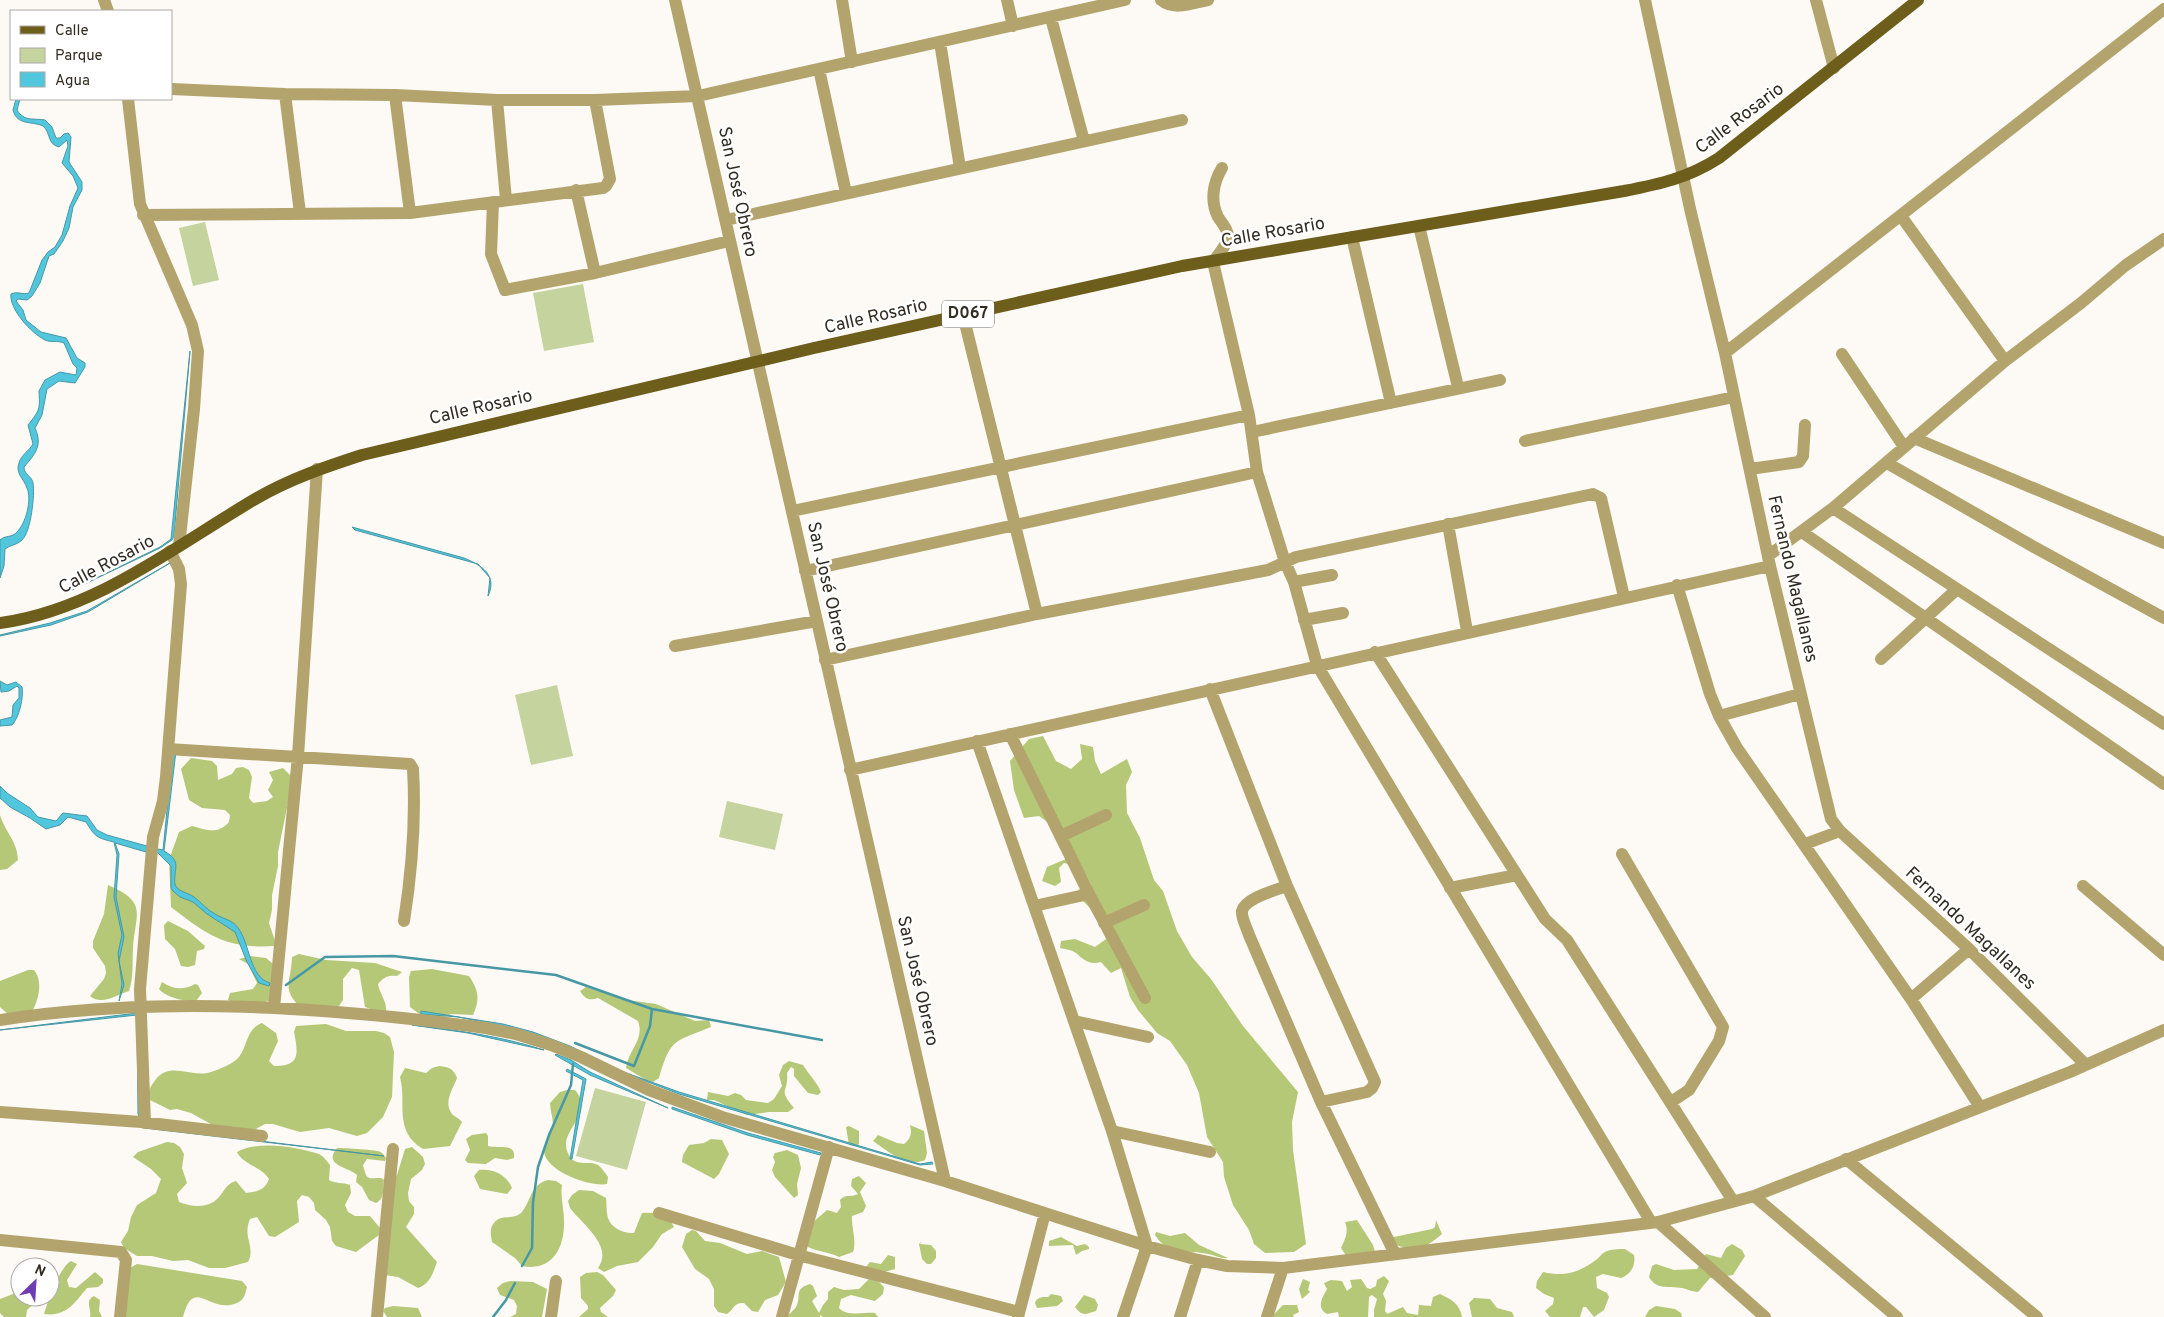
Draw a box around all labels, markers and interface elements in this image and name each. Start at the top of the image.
legend [10,10,172,100]
text: Calle [55,22,89,41]
text: Parque [55,47,103,66]
text: Agua [55,72,90,91]
street label: Calle Rosario [1691,78,1789,160]
street label: San José Obrero [712,125,762,259]
street label: Calle Rosario [1219,213,1327,253]
street label: Calle Rosario [822,294,930,340]
road number: D067 [942,300,994,328]
street label: Calle Rosario [427,385,535,431]
street label: Fernando Magallanes [1762,493,1822,665]
street label: San José Obrero [801,520,853,654]
street label: Calle Rosario [55,530,159,600]
street label: Fernando Magallanes [1900,862,2040,996]
street label: San José Obrero [891,914,943,1048]
north arrow [10,1257,60,1307]
text: N [32,1262,48,1281]

